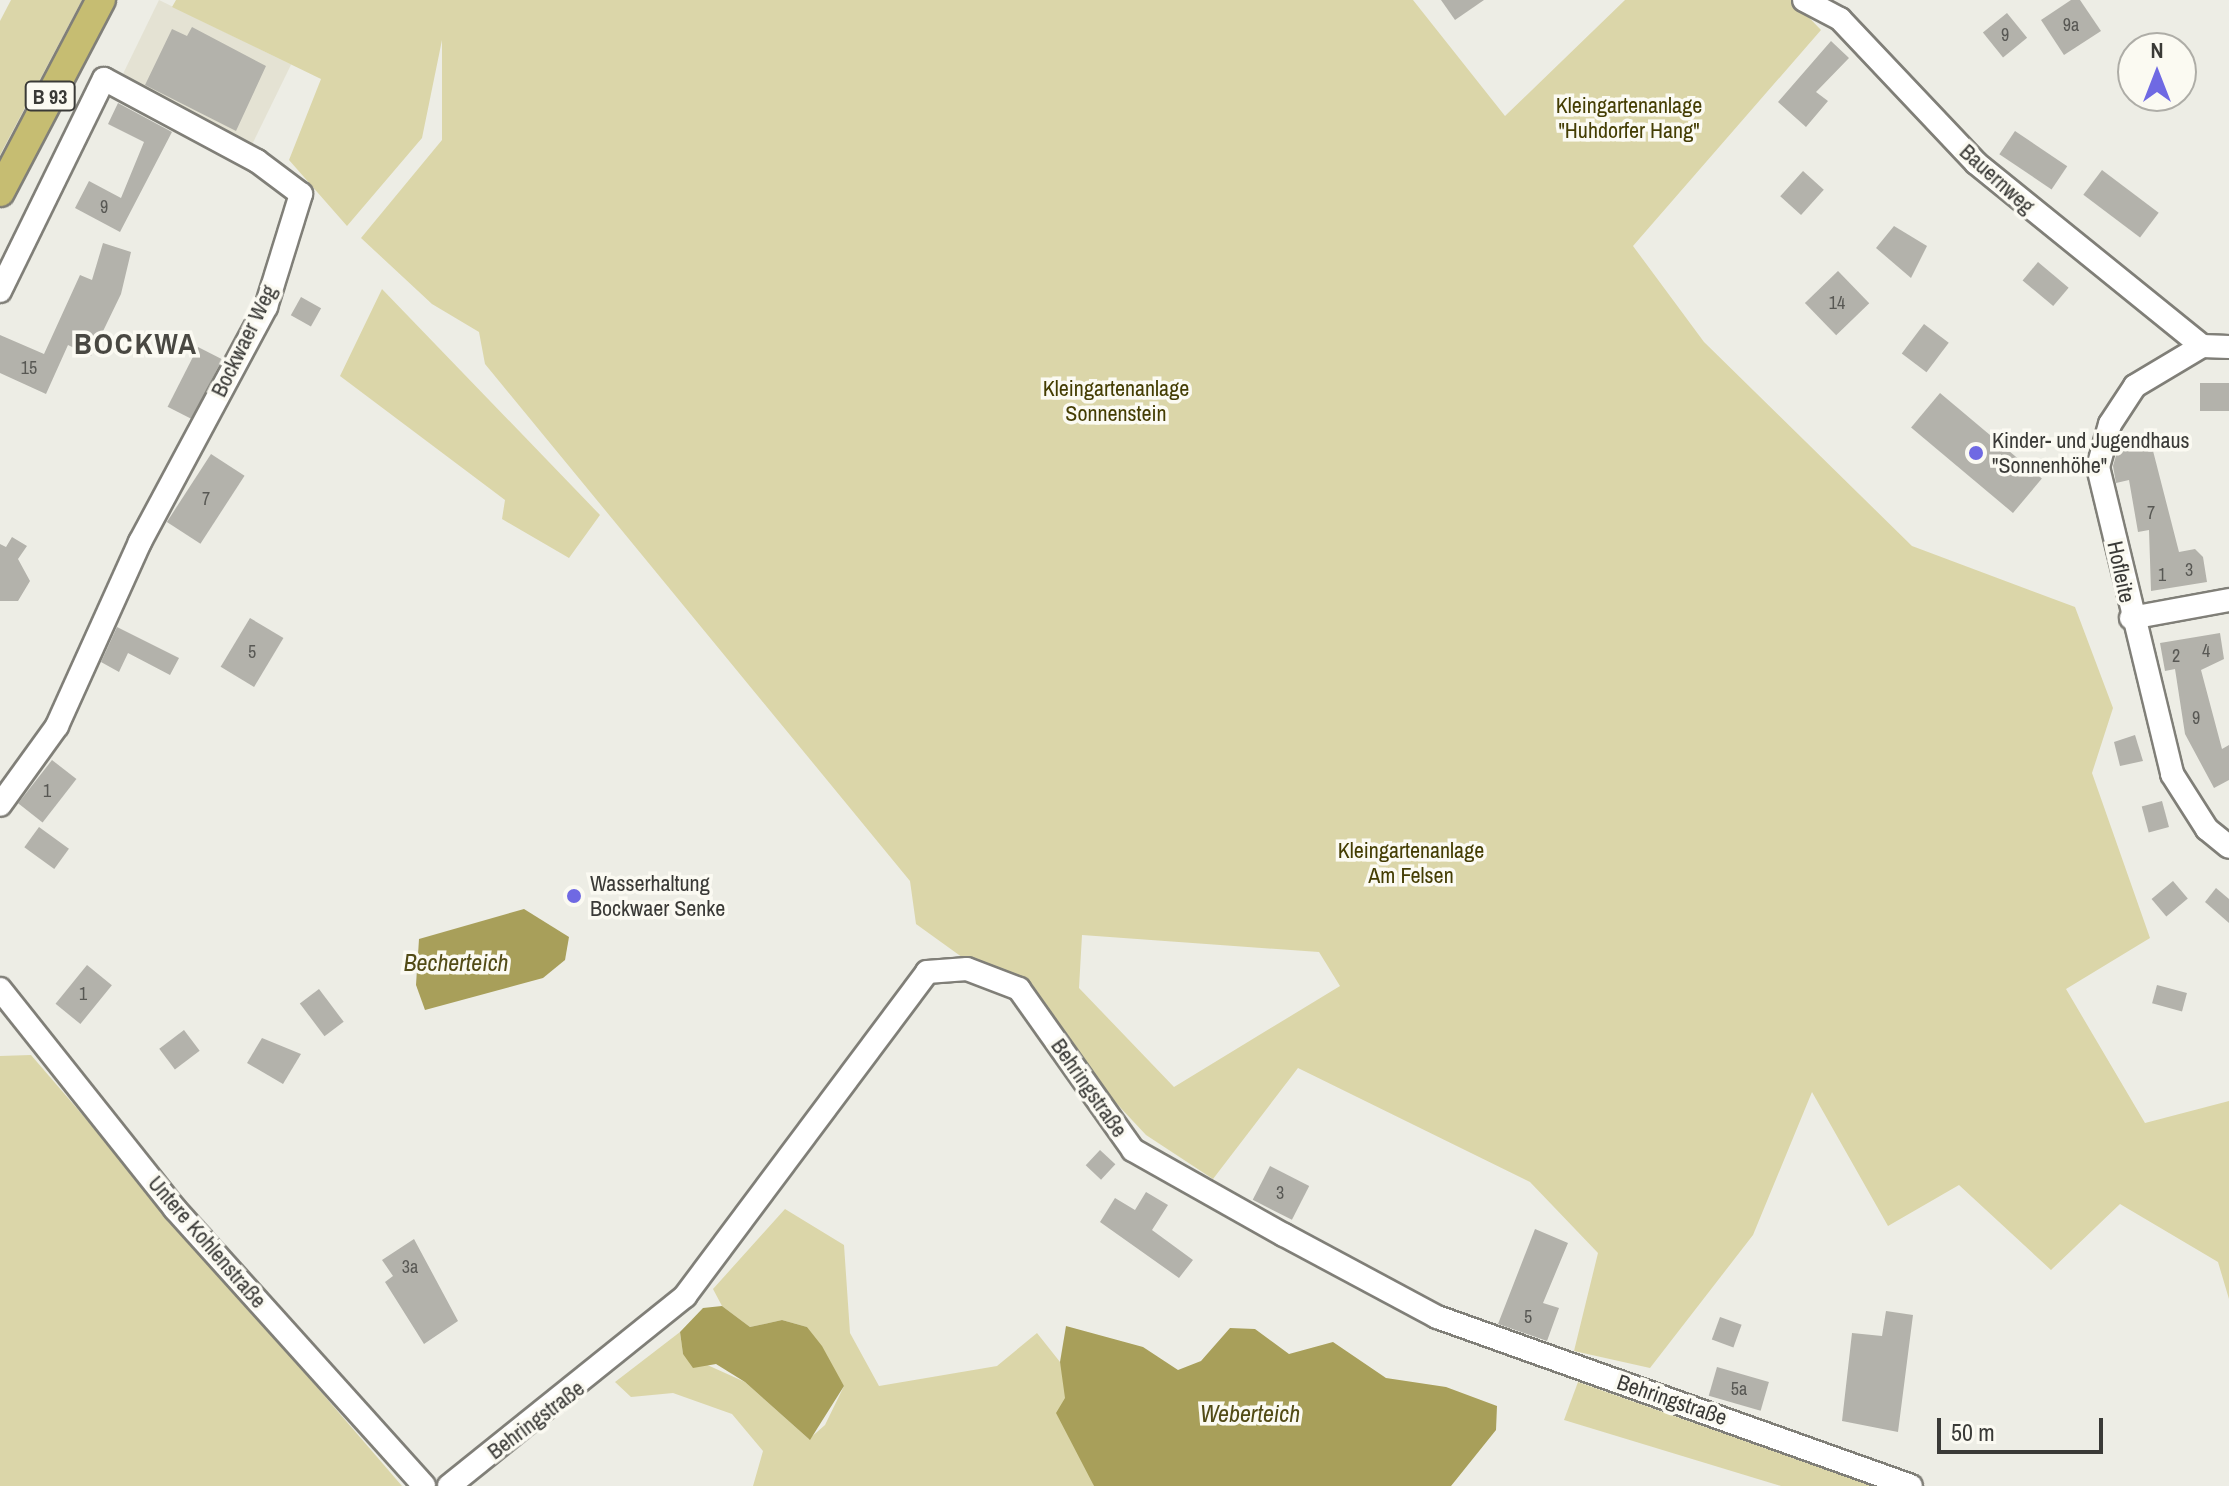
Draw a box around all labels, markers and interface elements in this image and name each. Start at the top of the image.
house number: 9a [2063,14,2079,36]
house number: 9 [2001,24,2009,46]
north arrow [2117,32,2197,112]
text: N [2150,35,2164,65]
road number: B 93 [24,80,76,112]
park label: Kleingartenanlage "Huhdorfer Hang" [1556,92,1702,144]
street label: Bauernweg [1954,139,2040,219]
house number: 9 [100,196,108,218]
street label: Bockwaer Weg [206,281,282,401]
house number: 14 [1829,292,1845,314]
district label: BOCKWA [74,325,198,361]
house number: 15 [21,357,37,379]
park label: Kleingartenanlage Sonnenstein [1043,375,1189,426]
place label: Kinder- und Jugendhaus "Sonnenhöhe" [1992,427,2190,478]
marker: Kinder- und Jugendhaus "Sonnenhöhe" [1967,444,1985,462]
house number: 7 [202,488,210,510]
house number: 7 [2147,502,2155,524]
street label: Hofleite [2102,539,2140,605]
house number: 3 [2185,559,2193,581]
house number: 1 [2158,564,2166,586]
house number: 4 [2202,640,2210,662]
house number: 5 [248,641,256,663]
house number: 2 [2172,645,2180,667]
house number: 9 [2192,707,2200,729]
house number: 1 [43,780,51,802]
park label: Kleingartenanlage Am Felsen [1338,837,1484,888]
place label: Wasserhaltung Bockwaer Senke [590,870,725,922]
marker: Wasserhaltung Bockwaer Senke [565,887,583,905]
water label: Becherteich [403,949,509,977]
house number: 1 [79,983,87,1005]
street label: Behringstraße [1045,1034,1133,1142]
street label: Untere Kohlenstraße [142,1171,272,1313]
house number: 3 [1276,1182,1284,1204]
house number: 3a [402,1256,418,1278]
house number: 5 [1524,1306,1532,1328]
street label: Behringstraße [1614,1369,1730,1431]
street label: Behringstraße [482,1375,590,1465]
house number: 5a [1731,1378,1747,1400]
water label: Weberteich [1200,1400,1300,1428]
scale bar [1941,1402,2107,1452]
text: 50 m [1951,1416,1995,1448]

